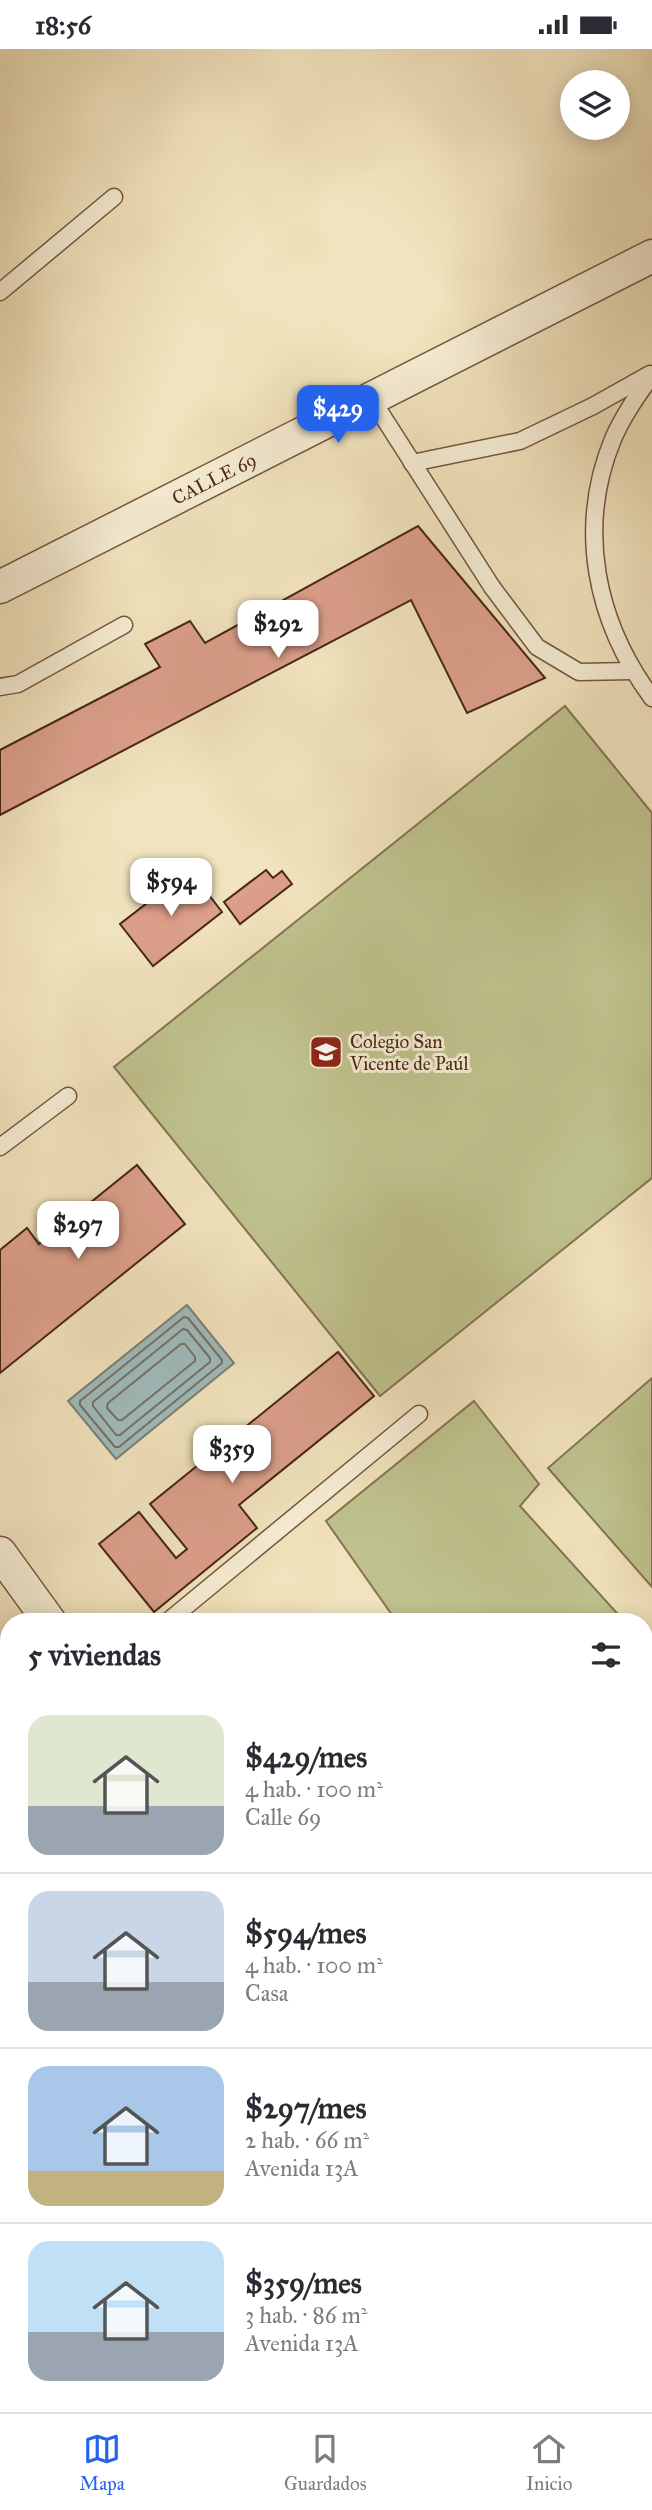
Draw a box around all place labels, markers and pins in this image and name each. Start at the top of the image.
pin: $429 [297,385,379,445]
pin: $292 [237,601,319,660]
pin: $594 [130,859,212,918]
place label: Colegio San Vicente de Paúl [349,1030,469,1075]
school or university icon: Colegio San Vicente de Paúl [307,1033,345,1071]
pin: $297 [37,1201,119,1261]
pin: $359 [191,1425,273,1485]

